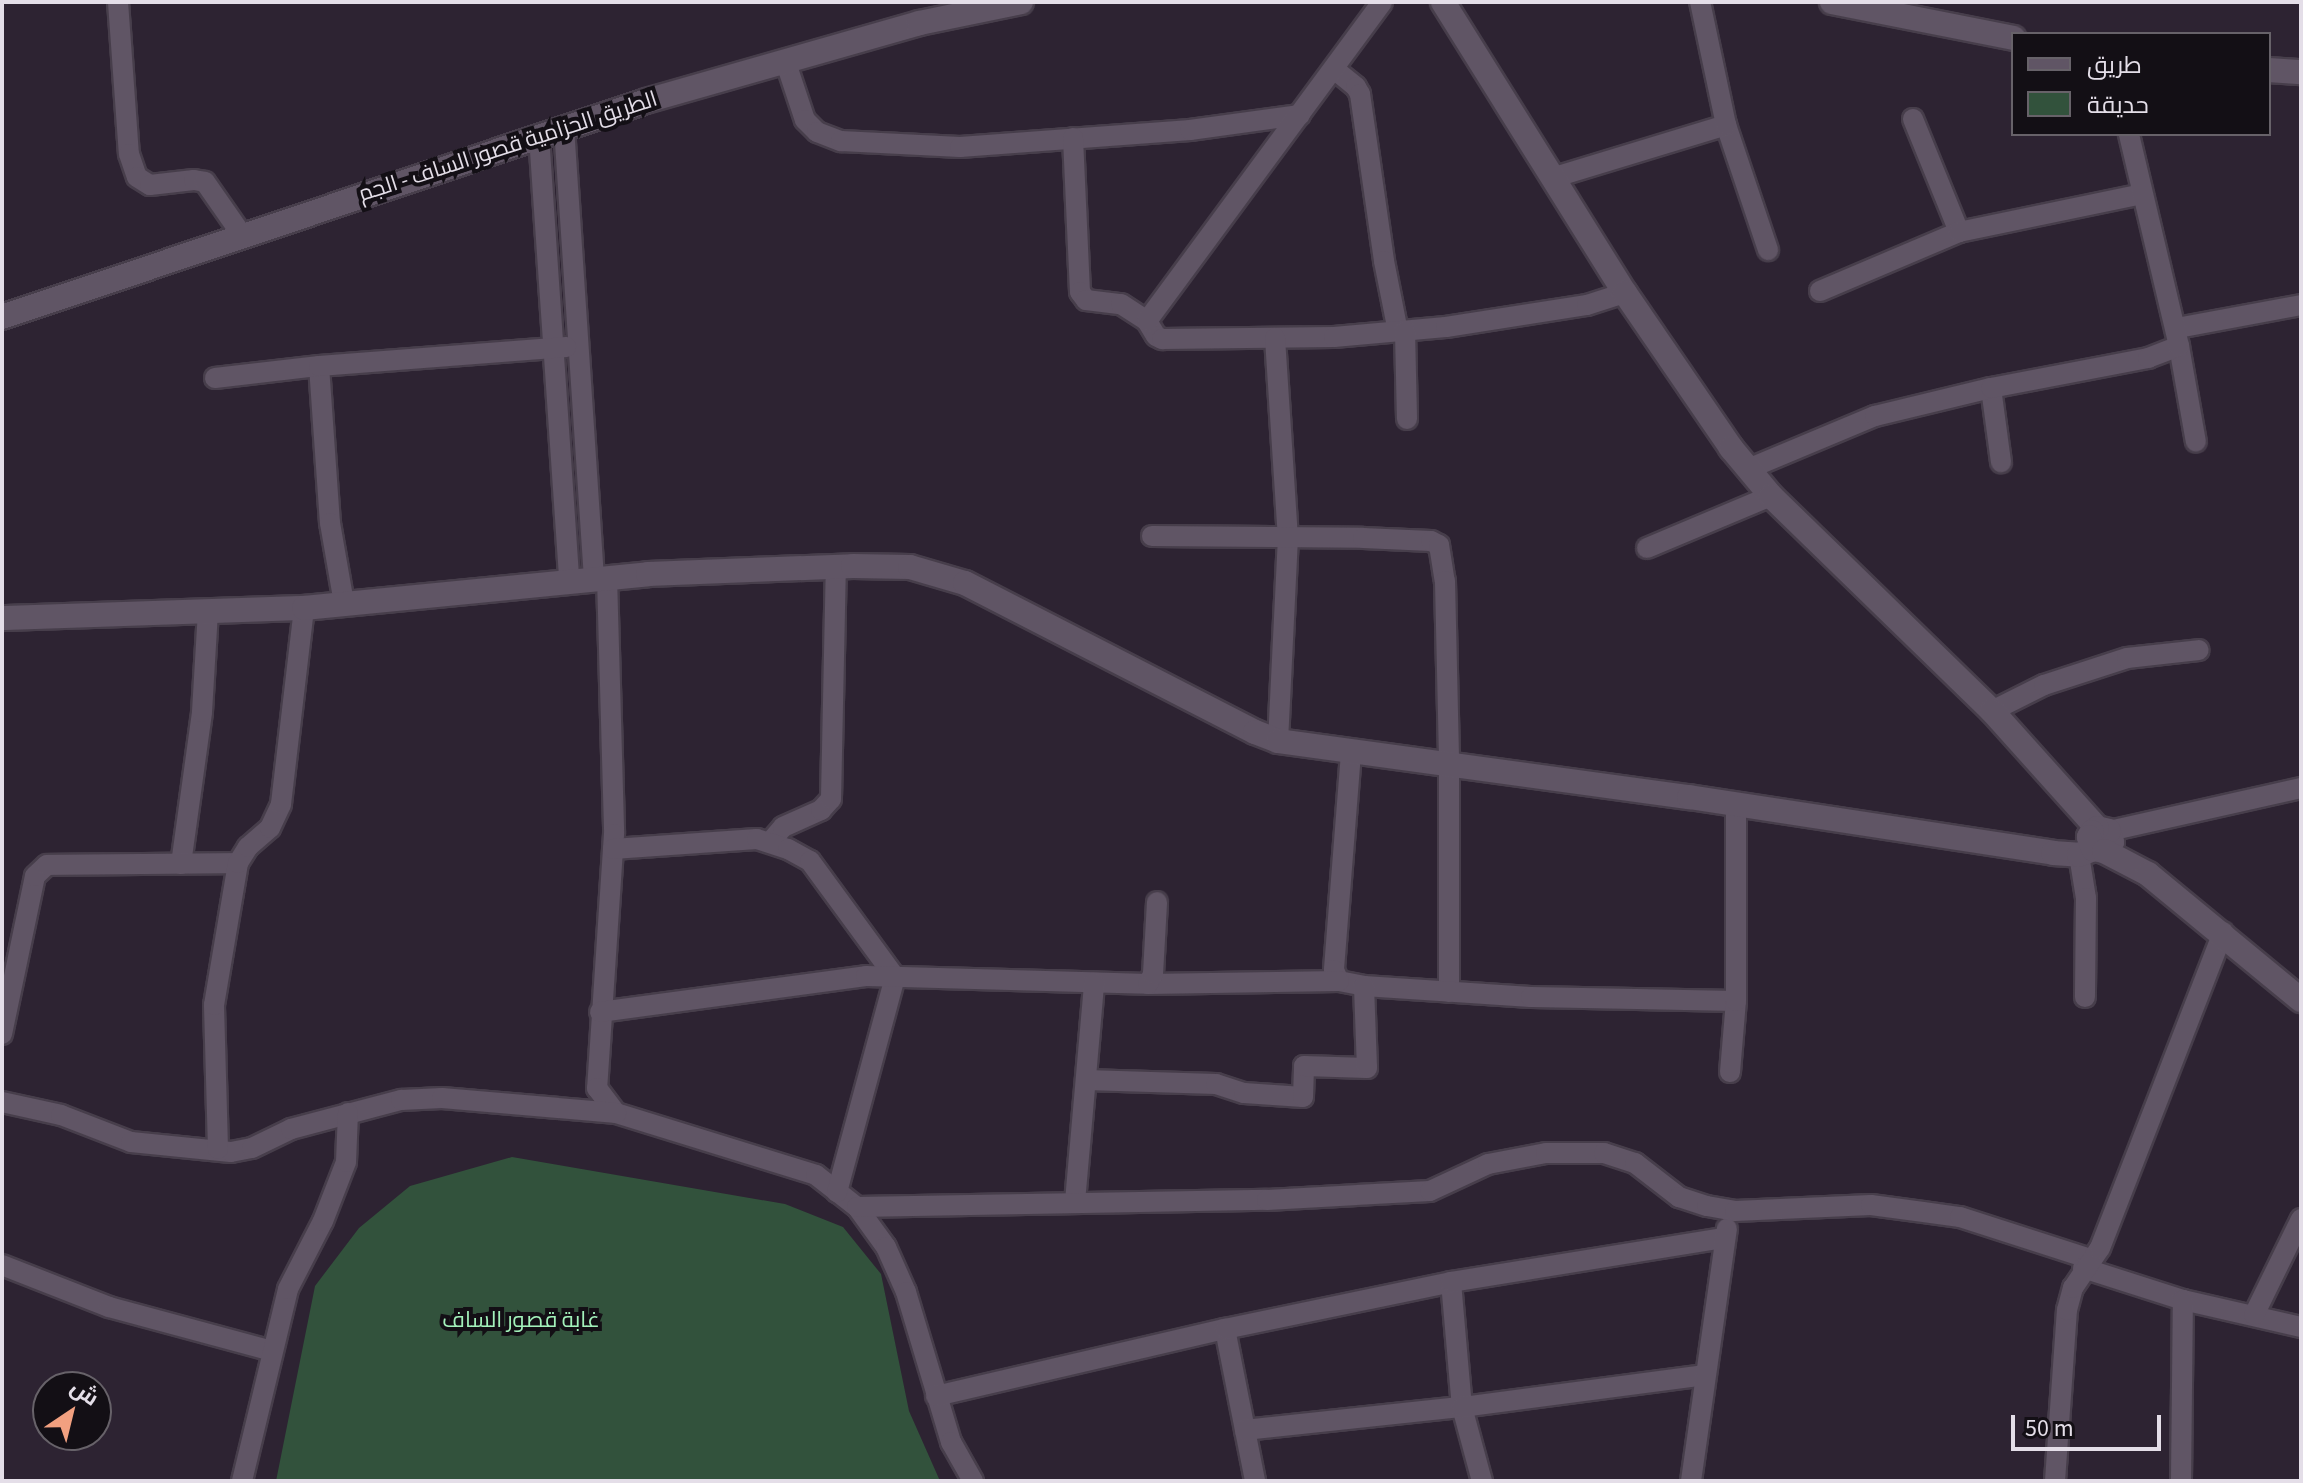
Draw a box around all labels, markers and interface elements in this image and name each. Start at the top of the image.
legend [2011,32,2271,136]
text: طريق [2087,48,2142,83]
street label: الطريق الحزامية قصور الساف - الجم [355,86,661,208]
text: حديقة [2087,88,2149,123]
park label: غابة قصور الساف [442,1308,600,1334]
north arrow [32,1371,112,1451]
text: ش [64,1372,105,1414]
scale bar [2015,1399,2165,1449]
text: 50 m [2025,1411,2074,1446]

